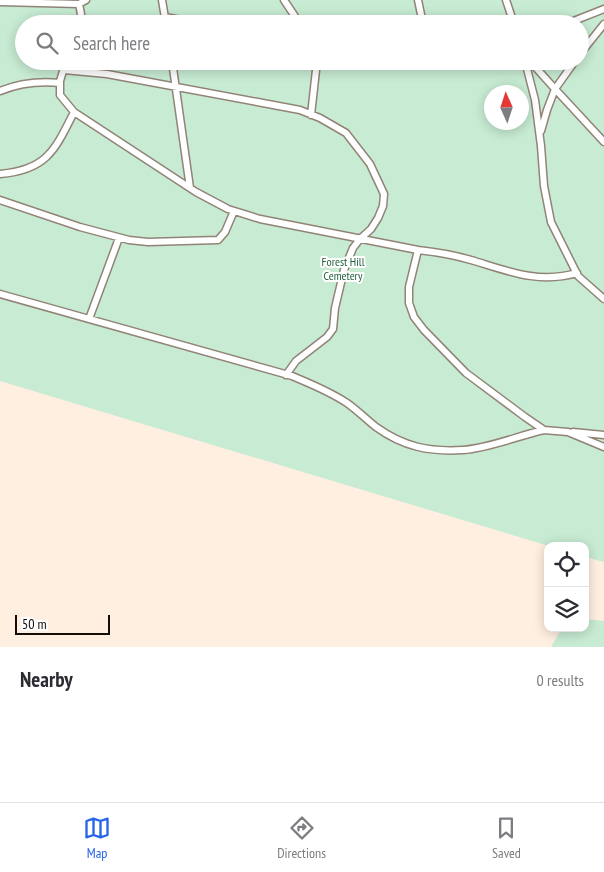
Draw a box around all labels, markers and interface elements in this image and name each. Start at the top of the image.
search box [15,15,589,70]
icon: search [33,29,61,57]
text: Search here [73,31,150,55]
north arrow [484,85,529,130]
park label: Forest Hill Cemetery [322,254,365,283]
map controls [544,542,589,632]
button: locate [544,542,589,587]
button: layers [544,587,589,632]
scale bar [15,612,110,635]
text: 50 m [22,615,47,633]
text: Nearby [20,666,73,693]
text: 0 results [537,670,584,690]
tab: Map [83,814,111,862]
tab: Directions [277,814,326,862]
tab: Saved [492,814,521,862]

